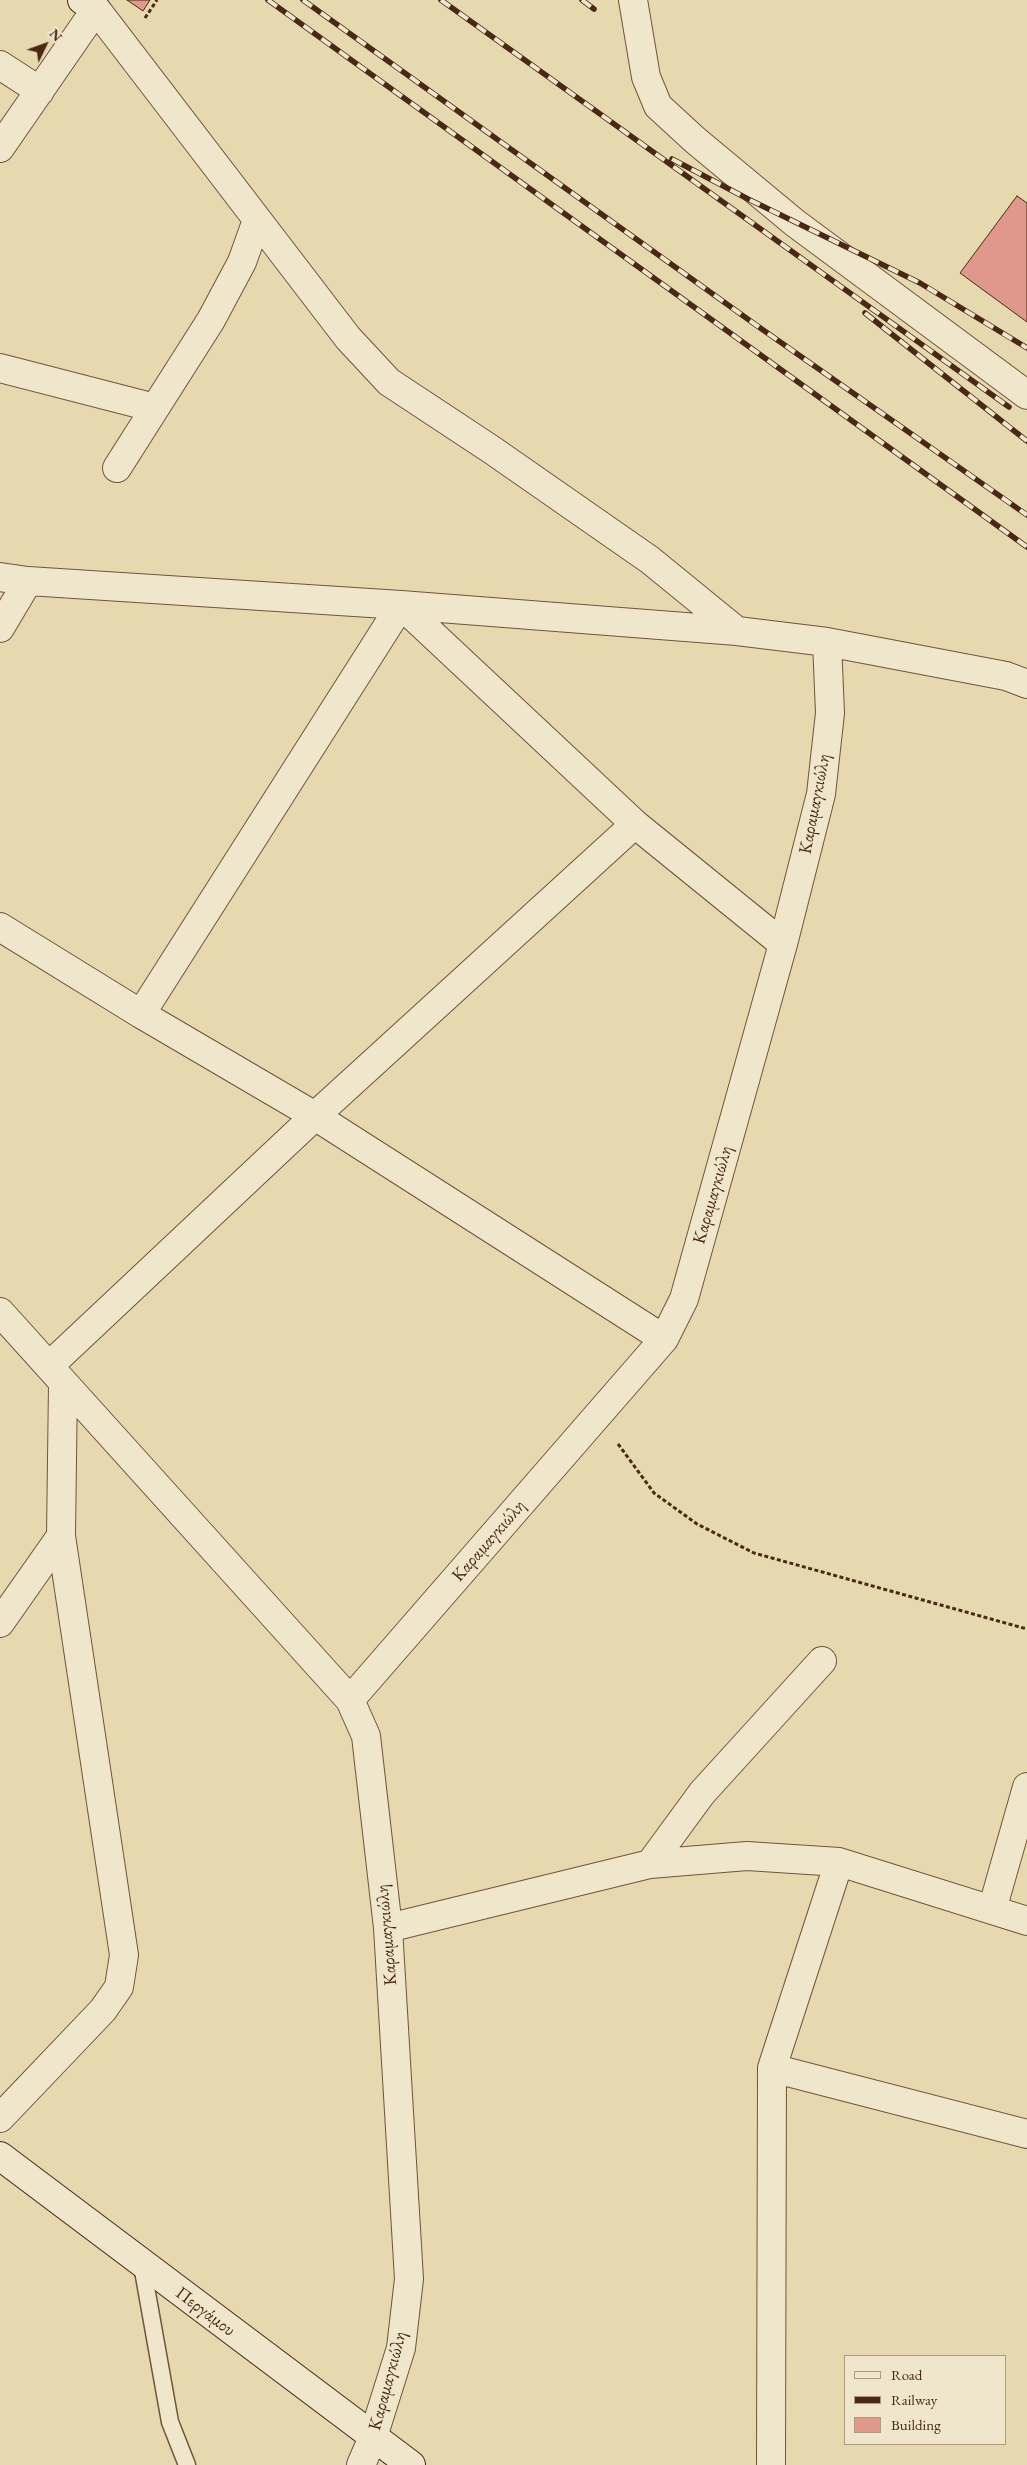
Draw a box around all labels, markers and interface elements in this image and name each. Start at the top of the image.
north arrow [20,20,70,70]
text: N [46,25,67,45]
street label: Καραμαγκιώλη [795,752,835,856]
street label: Καραμαγκιώλη [689,1143,737,1247]
street label: Καραμαγκιώλη [448,1496,530,1586]
street label: Καραμαγκιώλη [372,1884,402,1986]
street label: Περγάμου [171,2283,239,2341]
street label: Καραμαγκιώλη [364,2329,412,2433]
legend [844,2355,1007,2445]
text: Road [891,2365,922,2384]
text: Railway [891,2390,937,2409]
text: Building [891,2415,941,2434]

